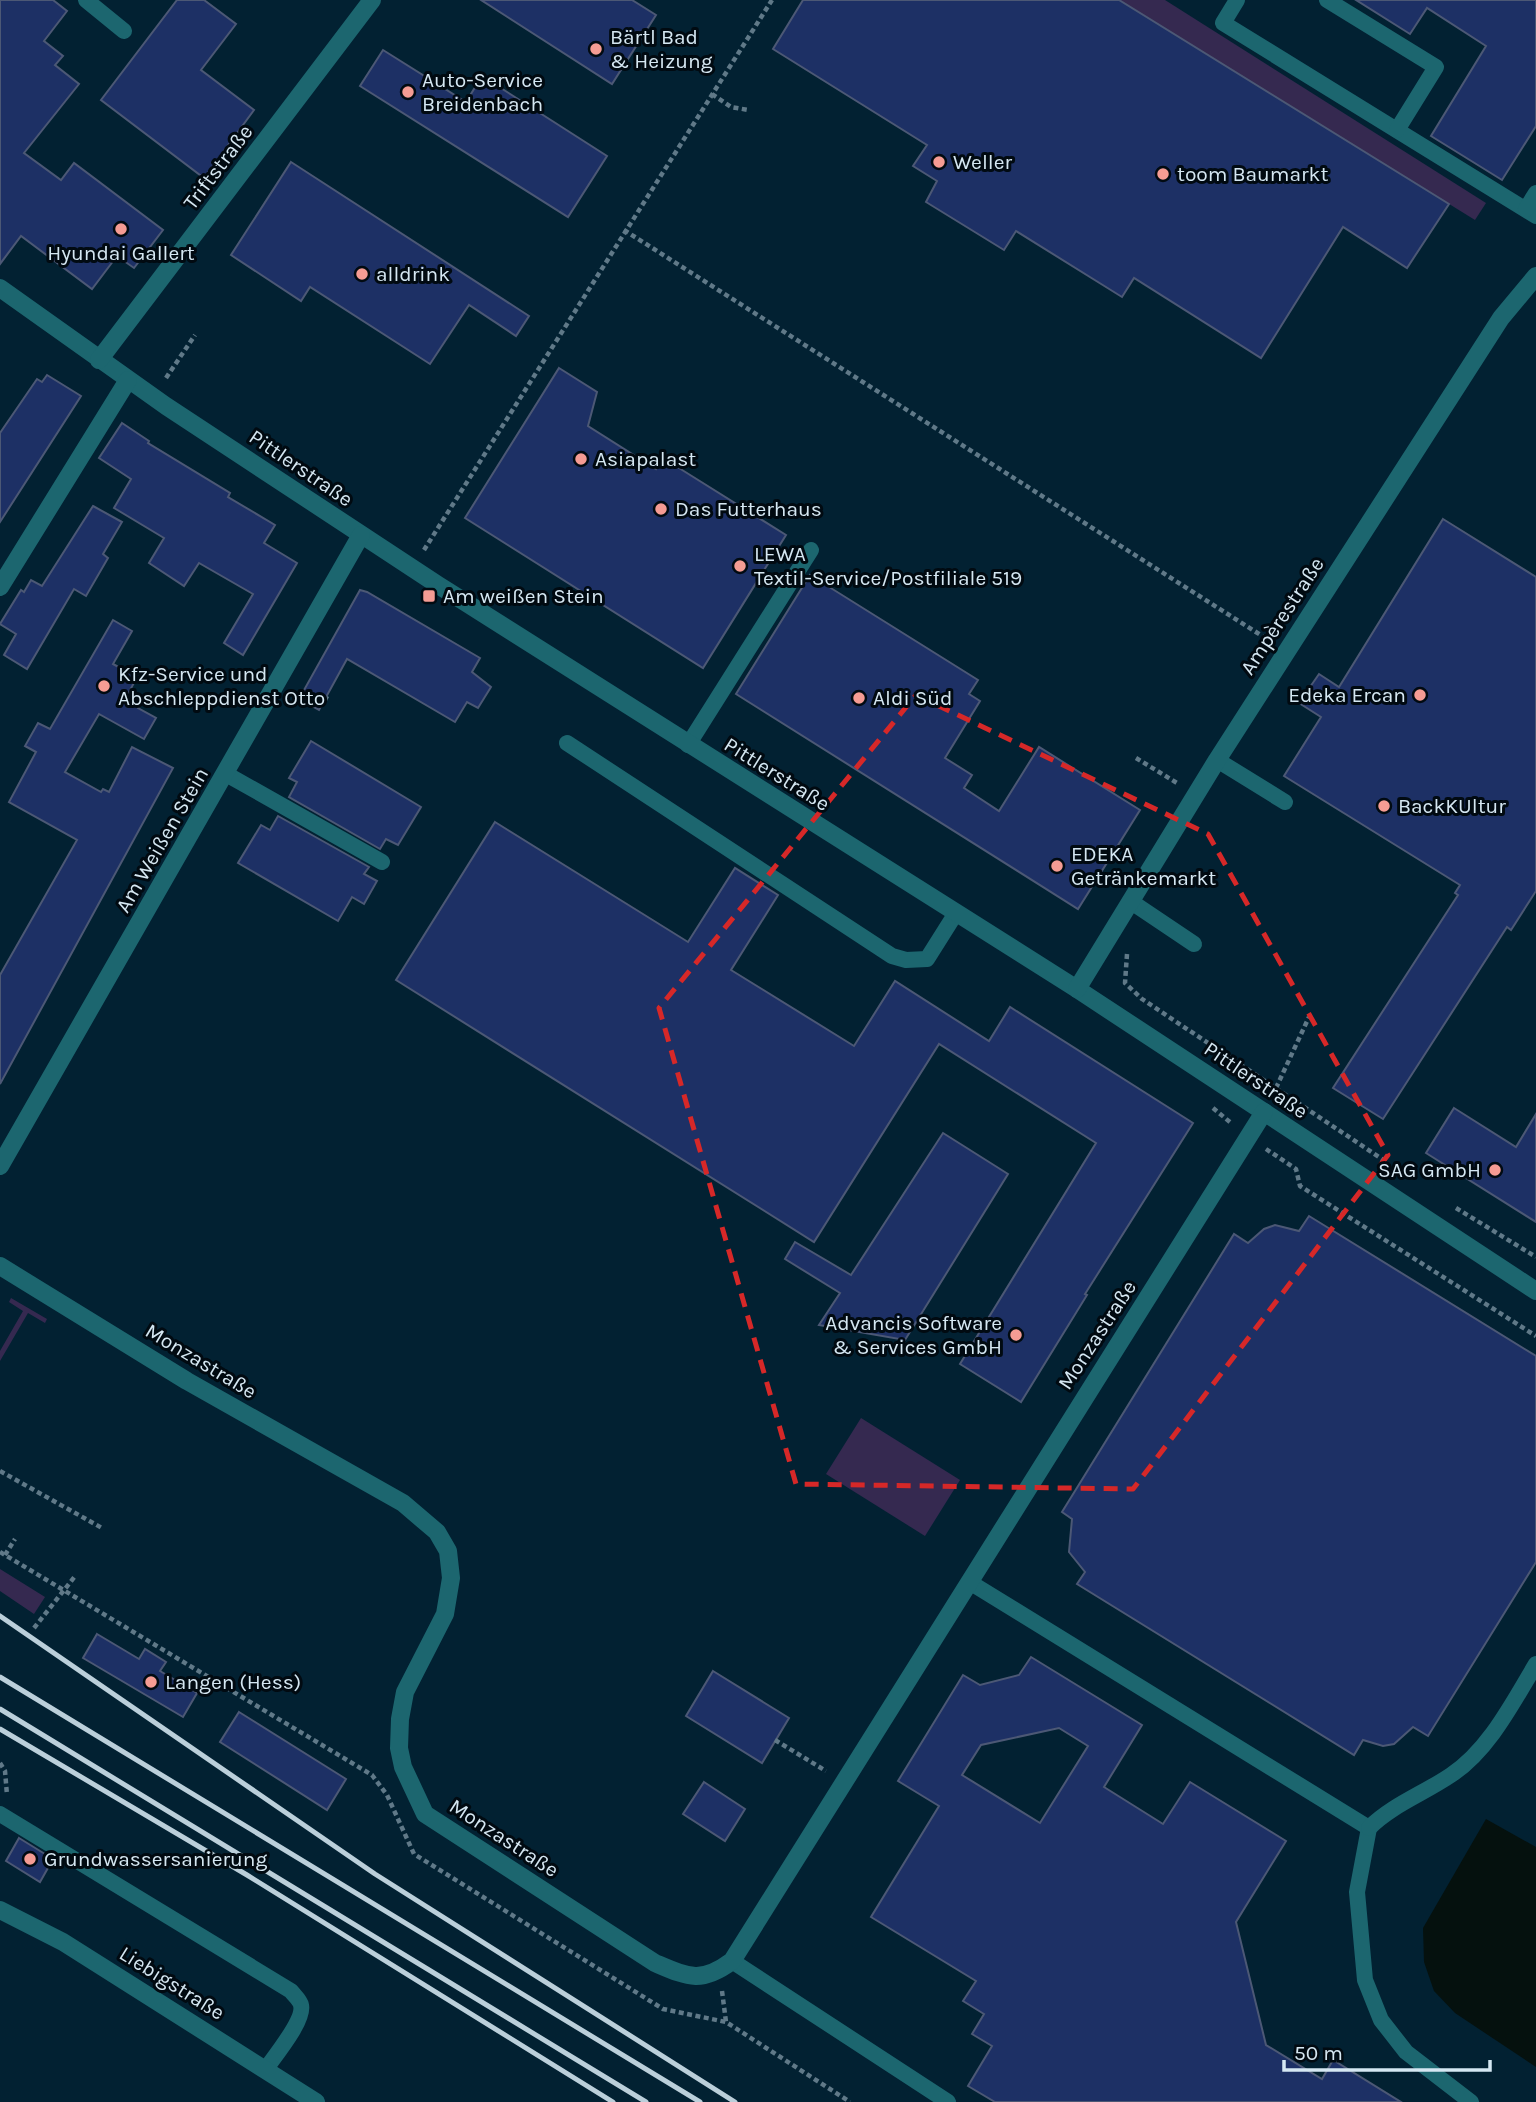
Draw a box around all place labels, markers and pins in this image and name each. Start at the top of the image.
place label: Bärtl Bad & Heizung [610,25,713,73]
marker: Bärtl Bad & Heizung [588,41,604,57]
place label: Auto-Service Breidenbach [422,68,543,116]
marker: Auto-Service Breidenbach [400,84,416,100]
place label: Weller [953,150,1012,174]
marker: Weller [931,154,947,170]
place label: toom Baumarkt [1177,162,1328,186]
marker: toom Baumarkt [1155,166,1171,182]
marker: Hyundai Gallert [113,221,129,237]
place label: Hyundai Gallert [47,241,195,265]
place label: alldrink [376,262,450,286]
marker: alldrink [354,266,370,282]
place label: Asiapalast [595,447,696,471]
marker: Asiapalast [573,451,589,467]
place label: Das Futterhaus [675,497,822,521]
marker: Das Futterhaus [653,501,669,517]
place label: LEWA Textil-Service/Postfiliale 519 [754,542,1022,590]
marker: LEWA Textil-Service/Postfiliale 519 [732,558,748,574]
place label: Am weißen Stein [443,584,604,608]
marker: Am weißen Stein [421,588,437,604]
place label: Kfz-Service und Abschleppdienst Otto [118,662,325,710]
marker: Kfz-Service und Abschleppdienst Otto [96,678,112,694]
place label: Edeka Ercan [1288,683,1406,707]
place label: Aldi Süd [873,686,953,710]
marker: Edeka Ercan [1412,687,1428,703]
marker: Aldi Süd [851,690,867,706]
place label: BackKUltur [1398,794,1506,818]
marker: BackKUltur [1376,798,1392,814]
place label: EDEKA Getränkemarkt [1071,842,1216,890]
marker: EDEKA Getränkemarkt [1049,858,1065,874]
place label: SAG GmbH [1378,1158,1481,1182]
marker: SAG GmbH [1487,1162,1503,1178]
place label: Advancis Software & Services GmbH [825,1311,1002,1359]
marker: Advancis Software & Services GmbH [1008,1327,1024,1343]
place label: Langen (Hess) [165,1670,301,1694]
marker: Langen (Hess) [143,1674,159,1690]
place label: Grundwassersanierung [44,1847,267,1871]
marker: Grundwassersanierung [22,1851,38,1867]

